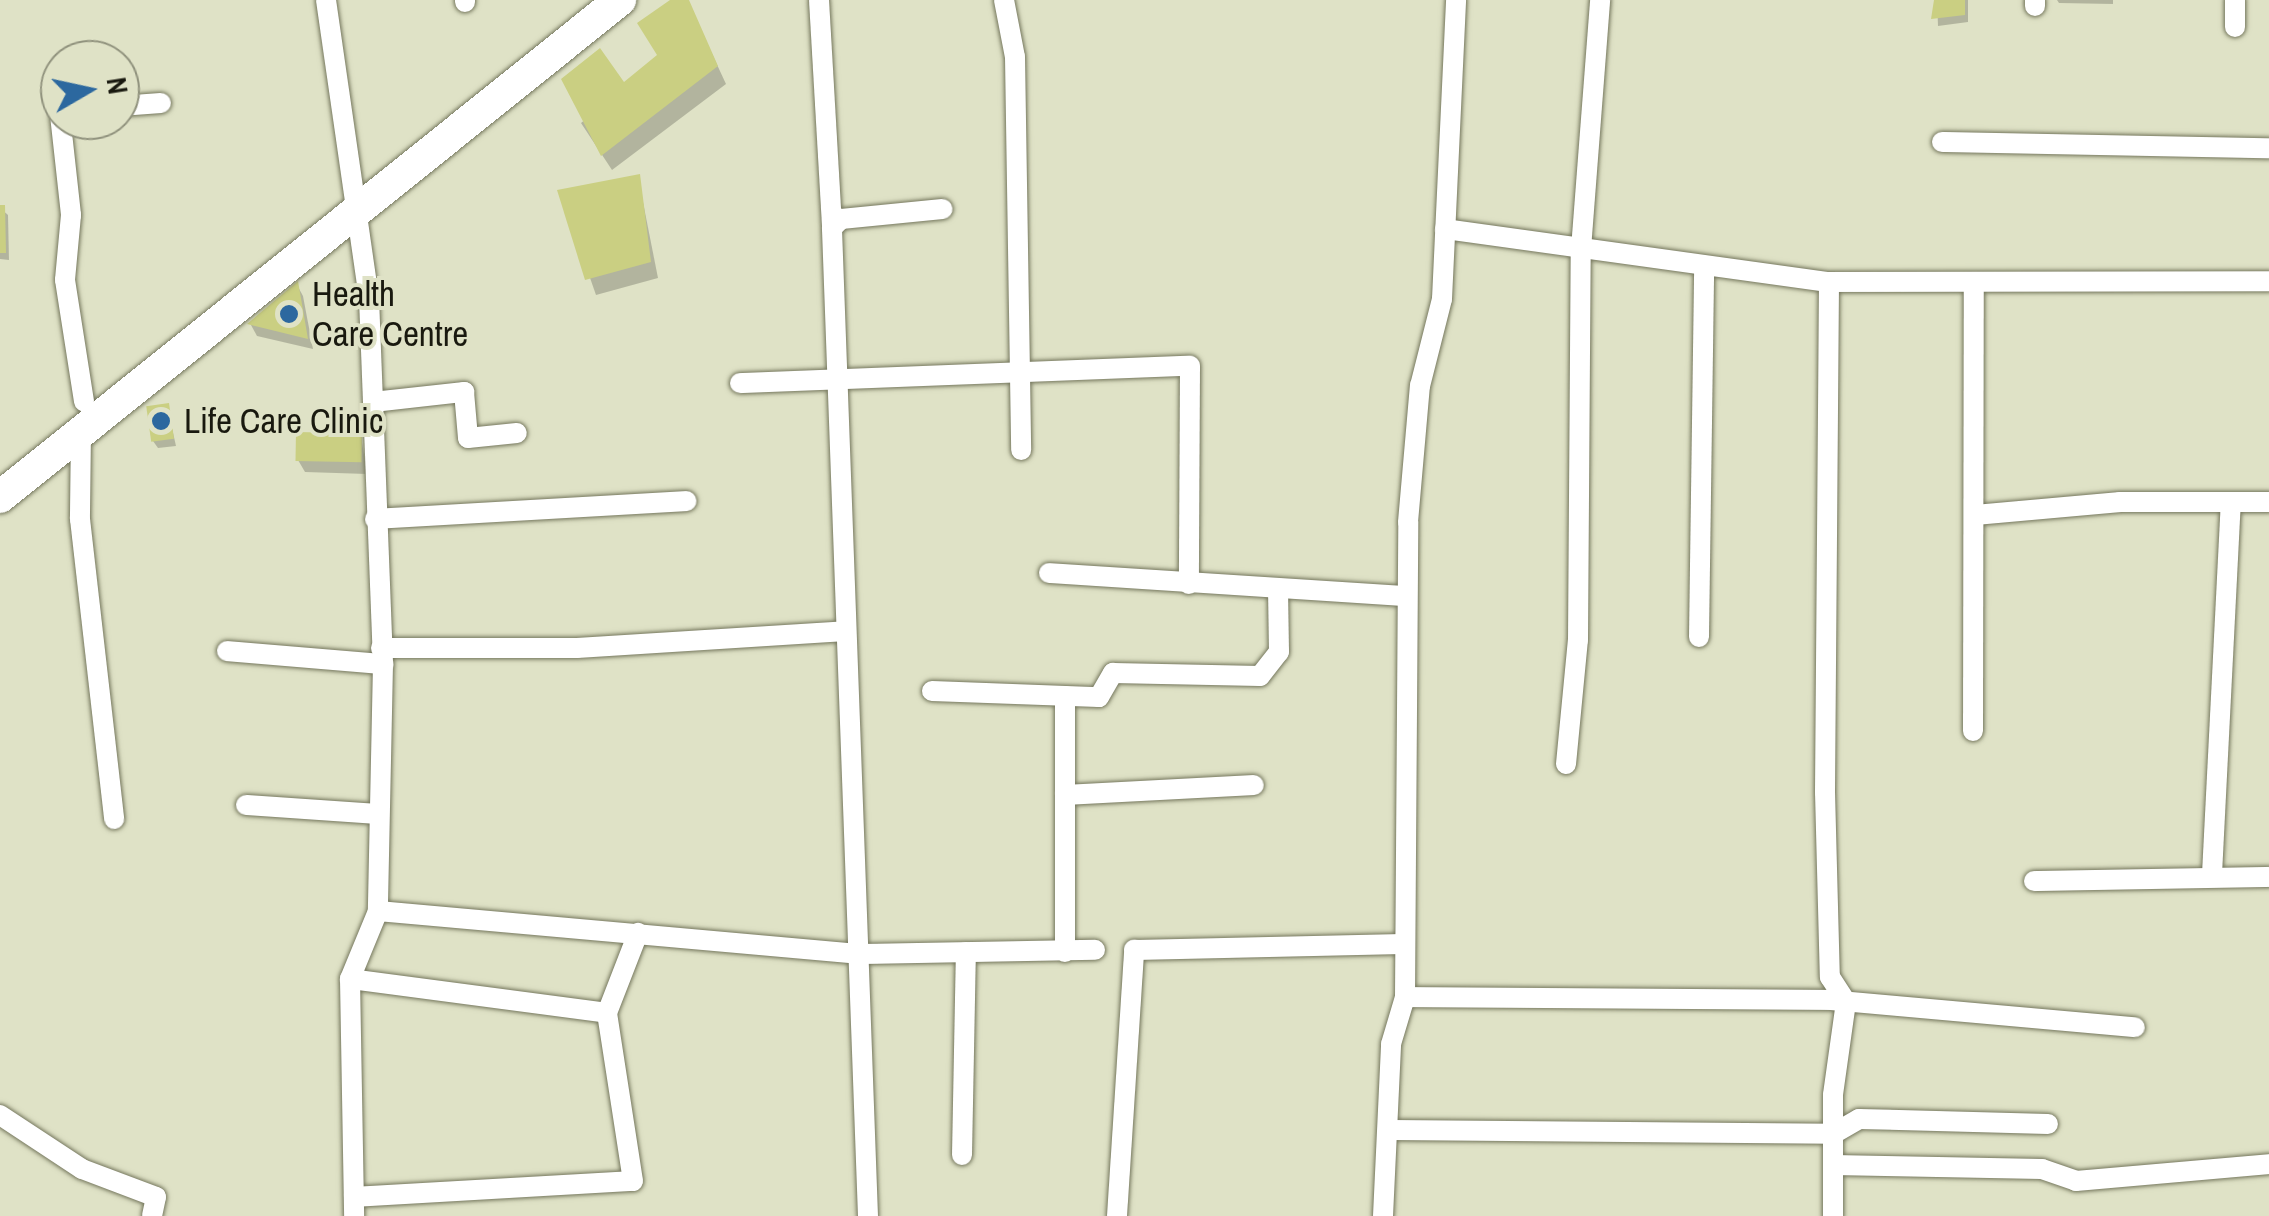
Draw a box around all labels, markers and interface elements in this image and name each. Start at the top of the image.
north arrow [40,40,140,140]
text: N [98,74,138,97]
place label: Health Care Centre [312,273,468,355]
marker: Health Care Centre [276,301,302,327]
place label: Life Care Clinic [184,400,383,442]
marker: Life Care Clinic [148,408,174,434]

